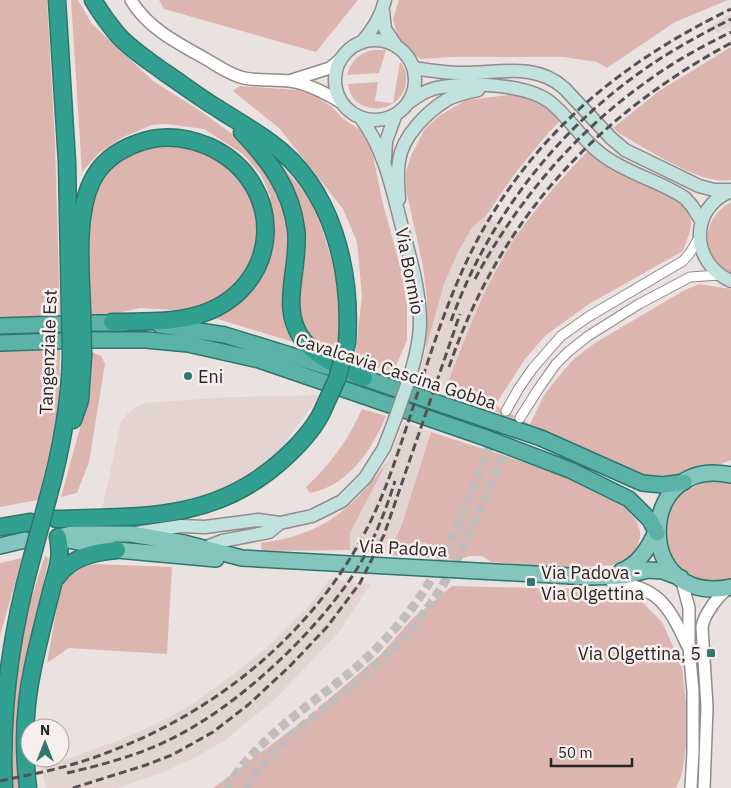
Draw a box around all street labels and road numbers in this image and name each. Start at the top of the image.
street label: Via Bormio [390,226,430,316]
street label: Tangenziale Est [34,289,62,415]
street label: Cavalcavia Cascina Gobba [293,328,500,414]
street label: Via Padova [358,534,448,562]

